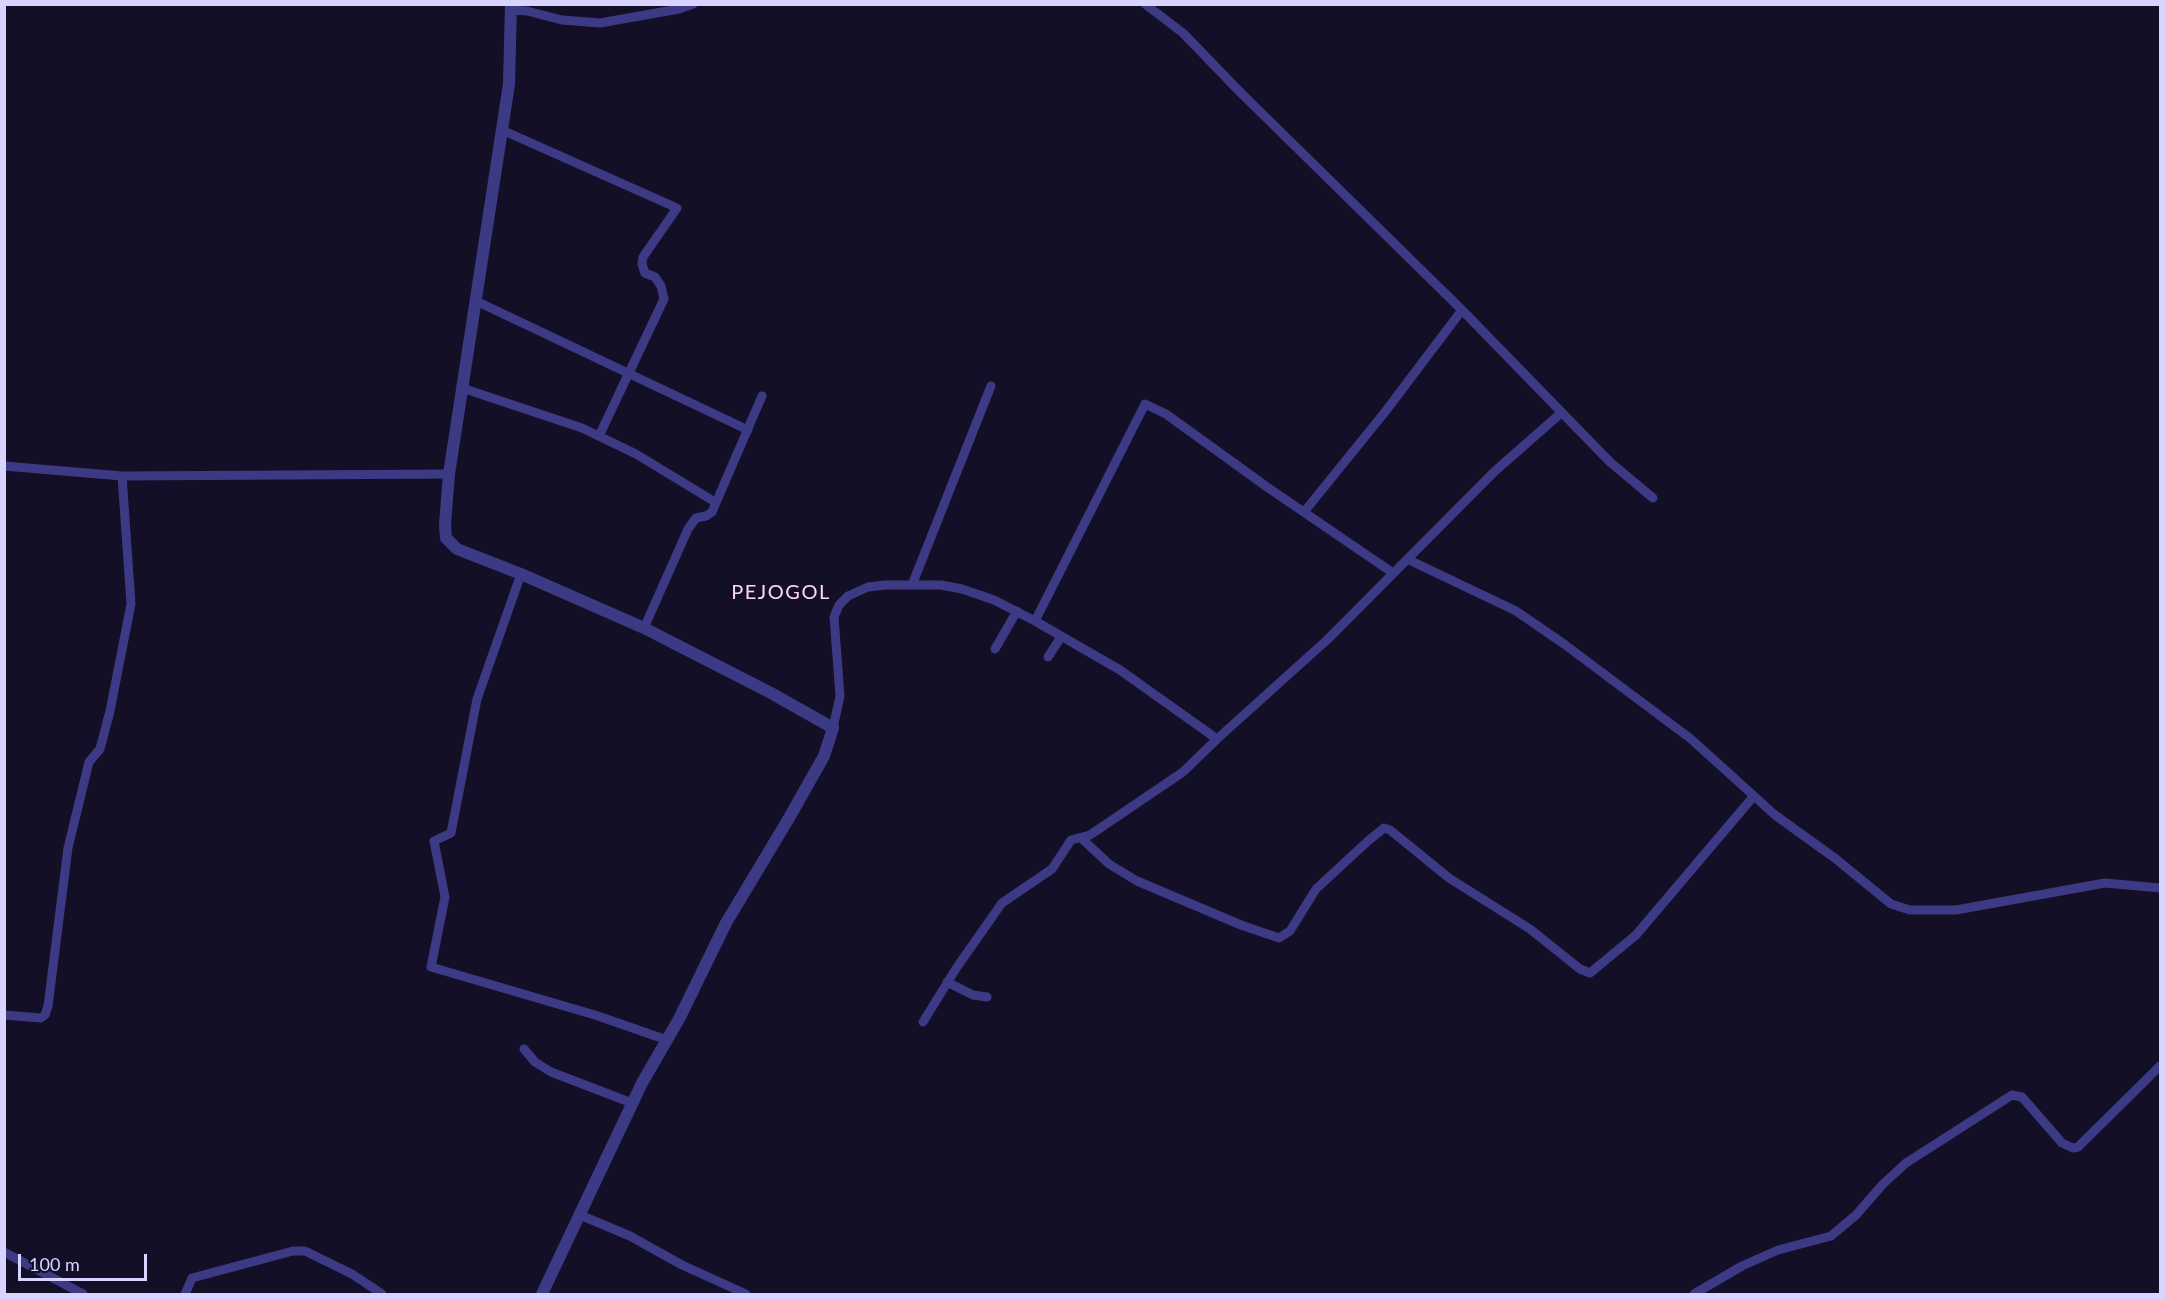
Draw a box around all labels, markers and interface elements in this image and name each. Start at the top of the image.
district label: PEJOGOL [731,581,831,605]
scale bar [21,1242,150,1280]
text: 100 m [29,1253,80,1275]

